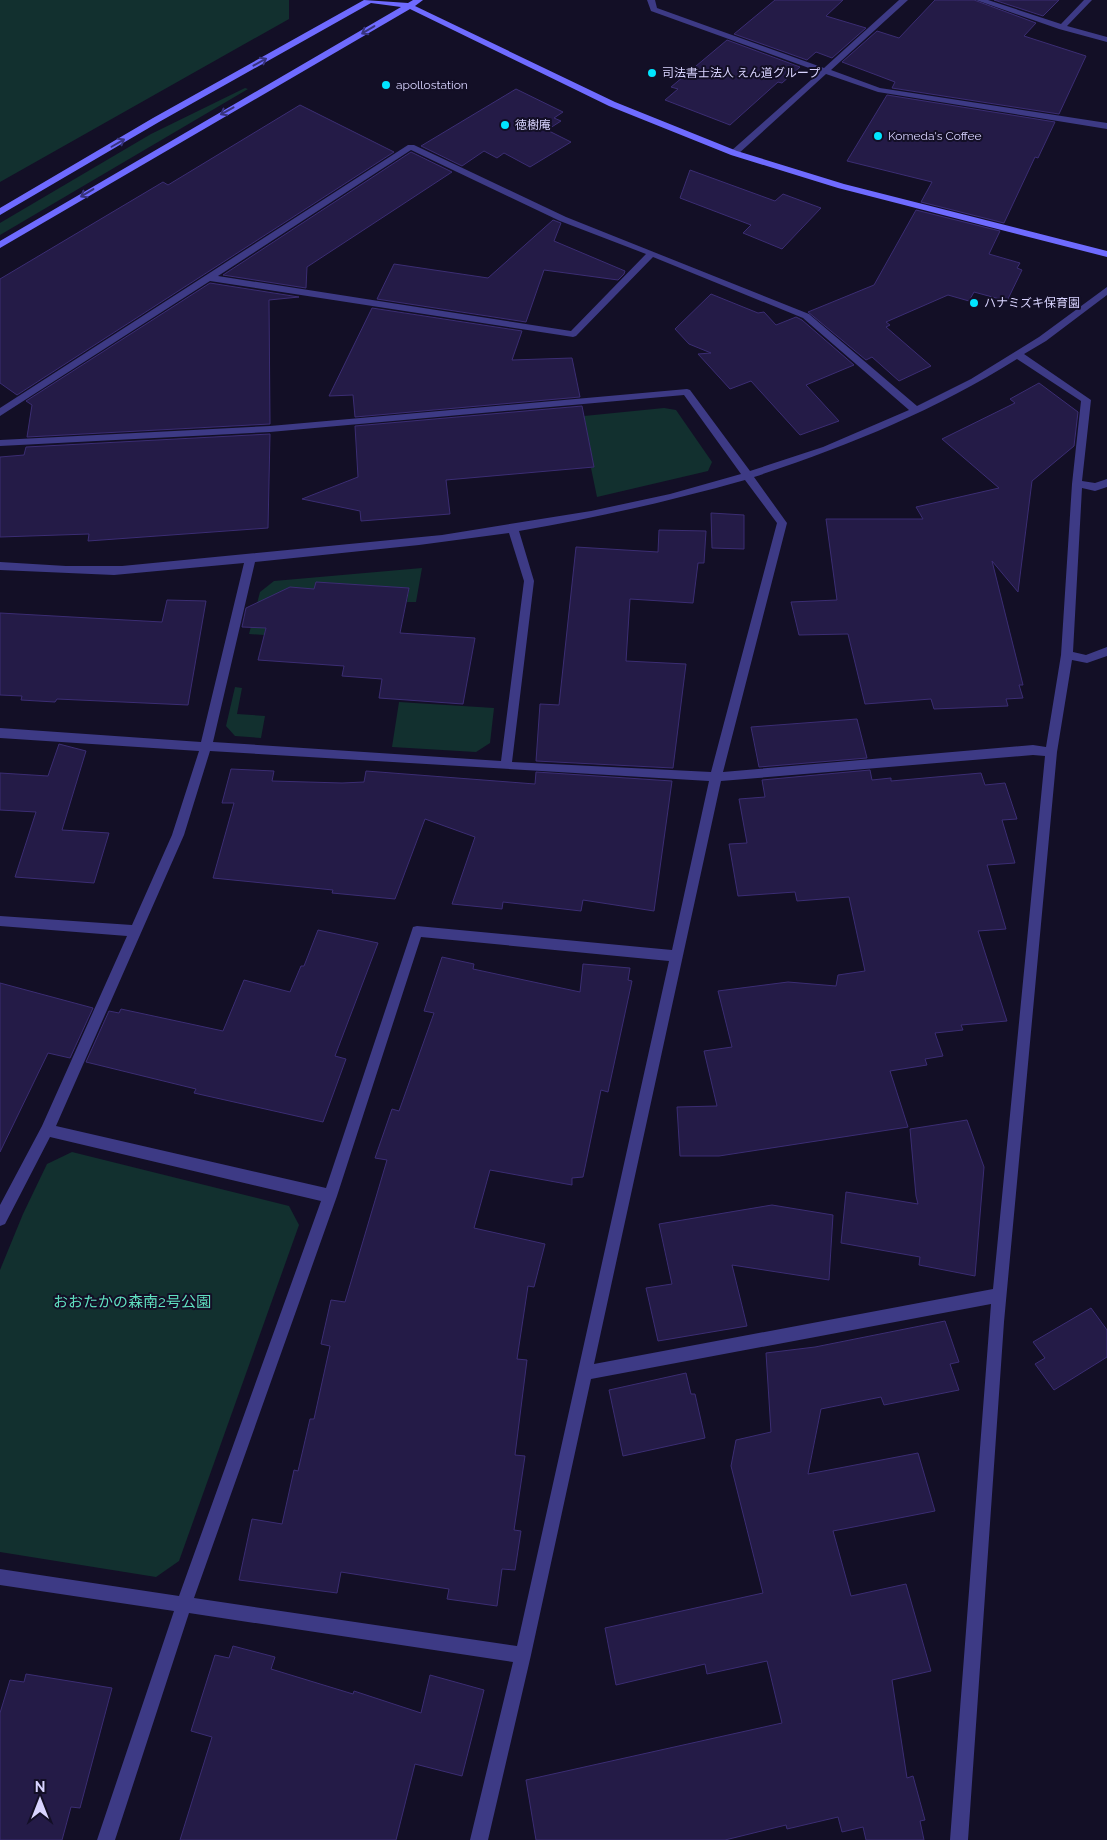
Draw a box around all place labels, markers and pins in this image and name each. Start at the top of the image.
place label: 司法書士法人 えん道グループ [662,66,820,80]
marker: 司法書士法人 えん道グループ [646,67,658,79]
place label: apollostation [396,78,468,92]
marker: apollostation [380,79,392,91]
place label: 徳樹庵 [515,118,551,132]
marker: 徳樹庵 [499,119,511,131]
place label: Komeda's Coffee [888,129,982,143]
marker: Komeda's Coffee [872,130,884,142]
place label: ハナミズキ保育園 [984,296,1080,310]
marker: ハナミズキ保育園 [968,297,980,309]

